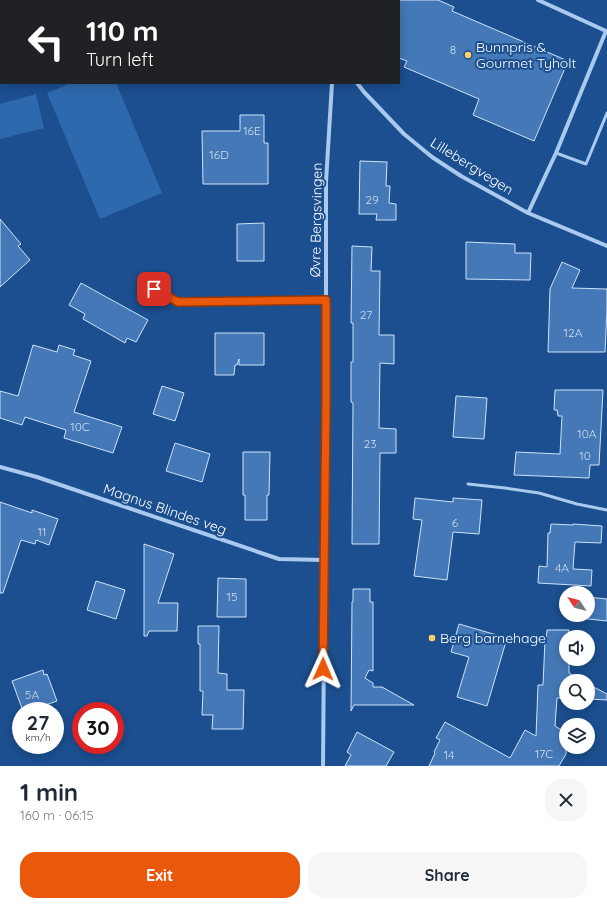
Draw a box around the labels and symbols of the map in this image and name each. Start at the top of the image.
place label: Bunnpris & Gourmet Tyholt [476,38,576,72]
house number: 8 [450,42,456,57]
marker: Bunnpris & Gourmet Tyholt [463,50,473,60]
house number: 16E [243,123,261,138]
street label: Lillebergvegen [427,133,517,199]
house number: 16D [209,147,229,162]
street label: Øvre Bergsvingen [306,163,326,277]
house number: 29 [365,192,379,207]
pin [137,272,171,306]
house number: 27 [360,307,372,322]
house number: 12A [564,325,583,340]
house number: 10C [70,419,90,434]
house number: 10A [577,426,597,441]
house number: 23 [364,436,376,451]
house number: 10 [579,448,591,463]
street label: Magnus Blindes veg [101,479,229,539]
house number: 6 [452,515,459,530]
house number: 11 [38,524,46,539]
house number: 4A [555,560,569,575]
north arrow [559,586,595,622]
house number: 15 [227,589,237,604]
place label: Berg barnehage [440,629,546,647]
marker: Berg barnehage [427,633,437,643]
position arrow [302,648,344,690]
house number: 5A [25,687,39,702]
speed limit sign: 30 [72,702,124,754]
house number: 17C [535,746,553,761]
house number: 14 [444,747,454,762]

